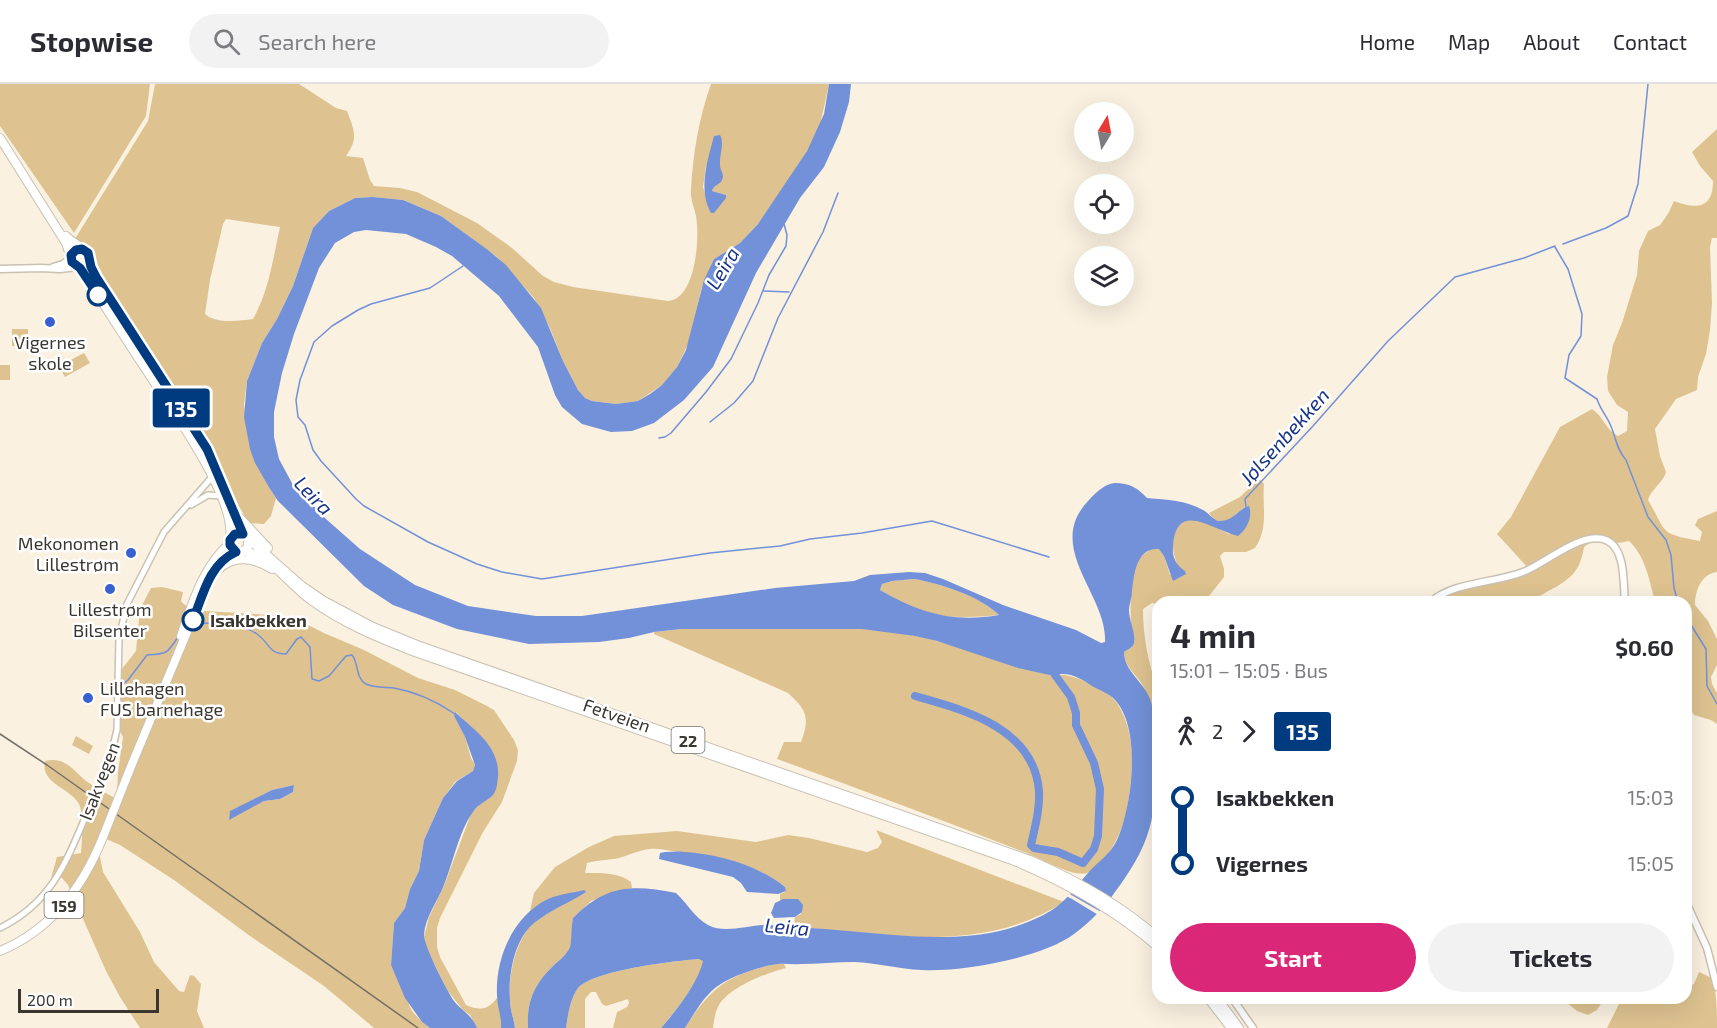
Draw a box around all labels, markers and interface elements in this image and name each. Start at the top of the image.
search box [189,14,609,68]
text: Stopwise [30,24,153,58]
icon: search [210,25,243,58]
text: Search here [258,28,376,54]
text: Home [1359,29,1415,54]
text: Map [1448,29,1490,54]
text: About [1523,29,1580,54]
text: Contact [1613,29,1687,54]
north arrow [1074,102,1134,162]
map controls [1074,102,1134,306]
button: locate [1074,174,1134,234]
water label: Leira [700,243,744,293]
button: layers [1074,246,1134,306]
unlabelled marker [87,284,109,306]
marker: Vigernes skole [43,315,57,329]
place label: Vigernes skole [14,331,86,374]
water label: Jølsenbekken [1234,383,1334,490]
line badge: 135 [146,388,216,428]
text: 135 [165,396,197,421]
water label: Leira [290,471,338,519]
place label: Mekonomen Lillestrøm [18,532,119,575]
marker: Mekonomen Lillestrøm [124,546,138,560]
marker: Lillestrøm Bilsenter [103,582,117,596]
place label: Lillestrøm Bilsenter [68,598,152,641]
marker: Isakbekken [182,609,204,631]
place label: Isakbekken [210,609,307,631]
text: 4 min [1170,615,1256,655]
text: $0.60 [1615,634,1674,660]
text: 15:01 – 15:05 · Bus [1170,658,1328,682]
place label: Lillehagen FUS barnehage [100,677,223,720]
marker: Lillehagen FUS barnehage [81,691,95,705]
street label: Fetveien [581,693,653,737]
icon: walk [1170,715,1203,748]
icon: forward [1232,715,1265,748]
text: 2 [1212,719,1223,743]
text: 135 [1286,719,1319,744]
road number: 22 [672,727,704,753]
street label: Isakvegen [74,739,124,823]
text: Isakbekken [1216,784,1334,810]
text: 15:03 [1627,785,1674,809]
text: Vigernes [1216,850,1308,876]
text: 15:05 [1628,851,1674,875]
road number: 159 [44,892,84,918]
water label: Leira [764,912,810,940]
button: Start [1170,923,1416,992]
button: Tickets [1428,923,1674,992]
scale bar [18,986,159,1014]
text: 200 m [27,990,73,1009]

